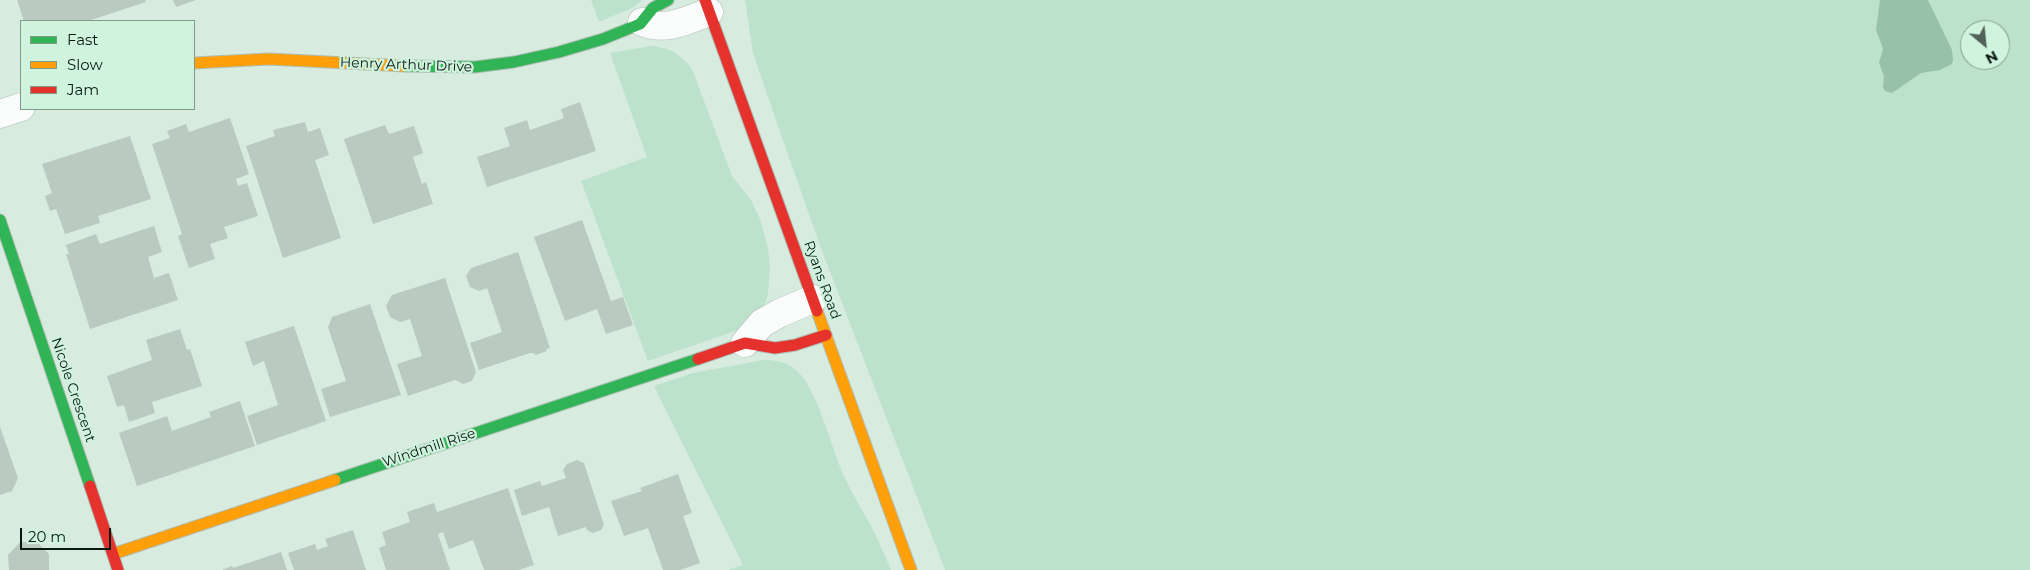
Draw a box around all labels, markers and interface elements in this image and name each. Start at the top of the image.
legend [20,20,195,110]
north arrow [1960,20,2010,70]
text: Fast [67,30,98,49]
text: N [1982,47,2001,68]
street label: Henry Arthur Drive [340,54,472,76]
text: Slow [67,55,103,74]
text: Jam [67,80,99,99]
street label: Ryans Road [800,238,844,322]
street label: Nicole Crescent [47,335,99,445]
street label: Windmill Rise [380,425,478,471]
scale bar [22,518,114,550]
text: 20 m [28,527,66,546]

